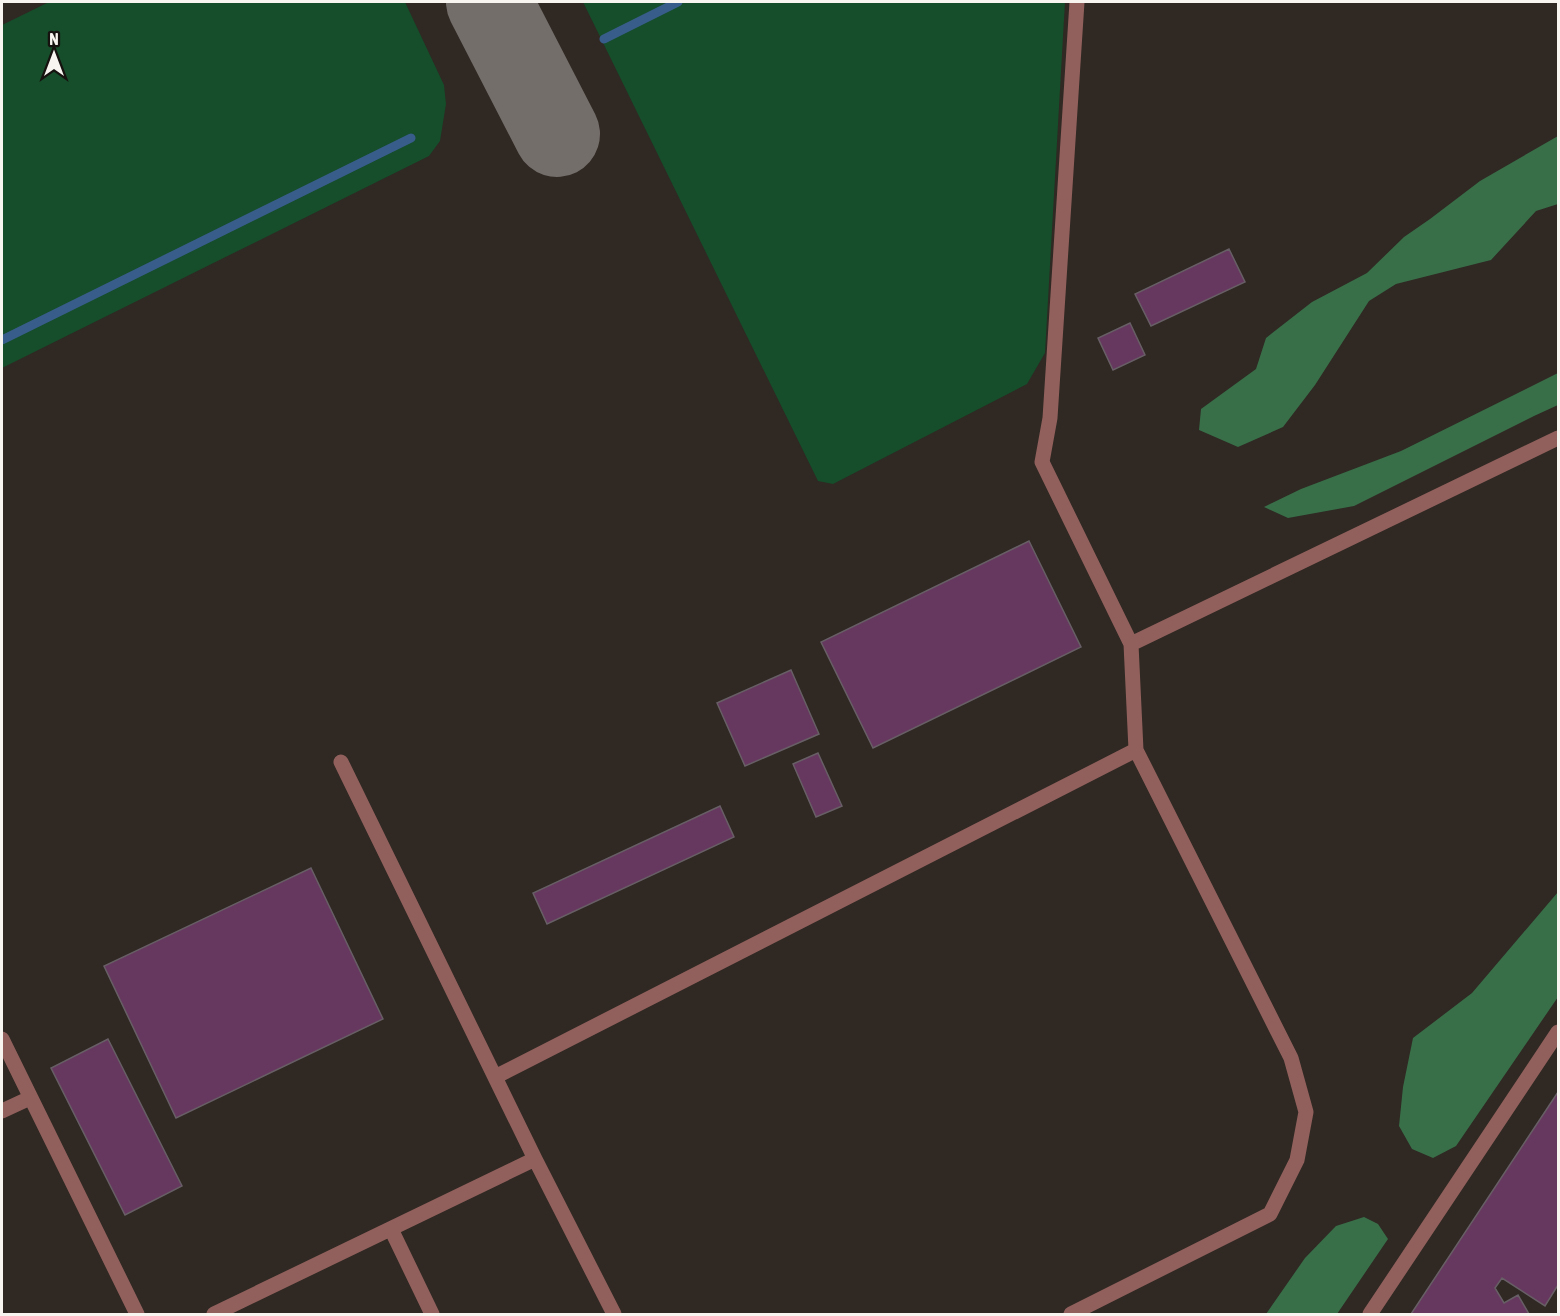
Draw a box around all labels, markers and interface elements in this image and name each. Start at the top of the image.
north arrow [24,24,84,84]
text: N [49,30,59,48]

